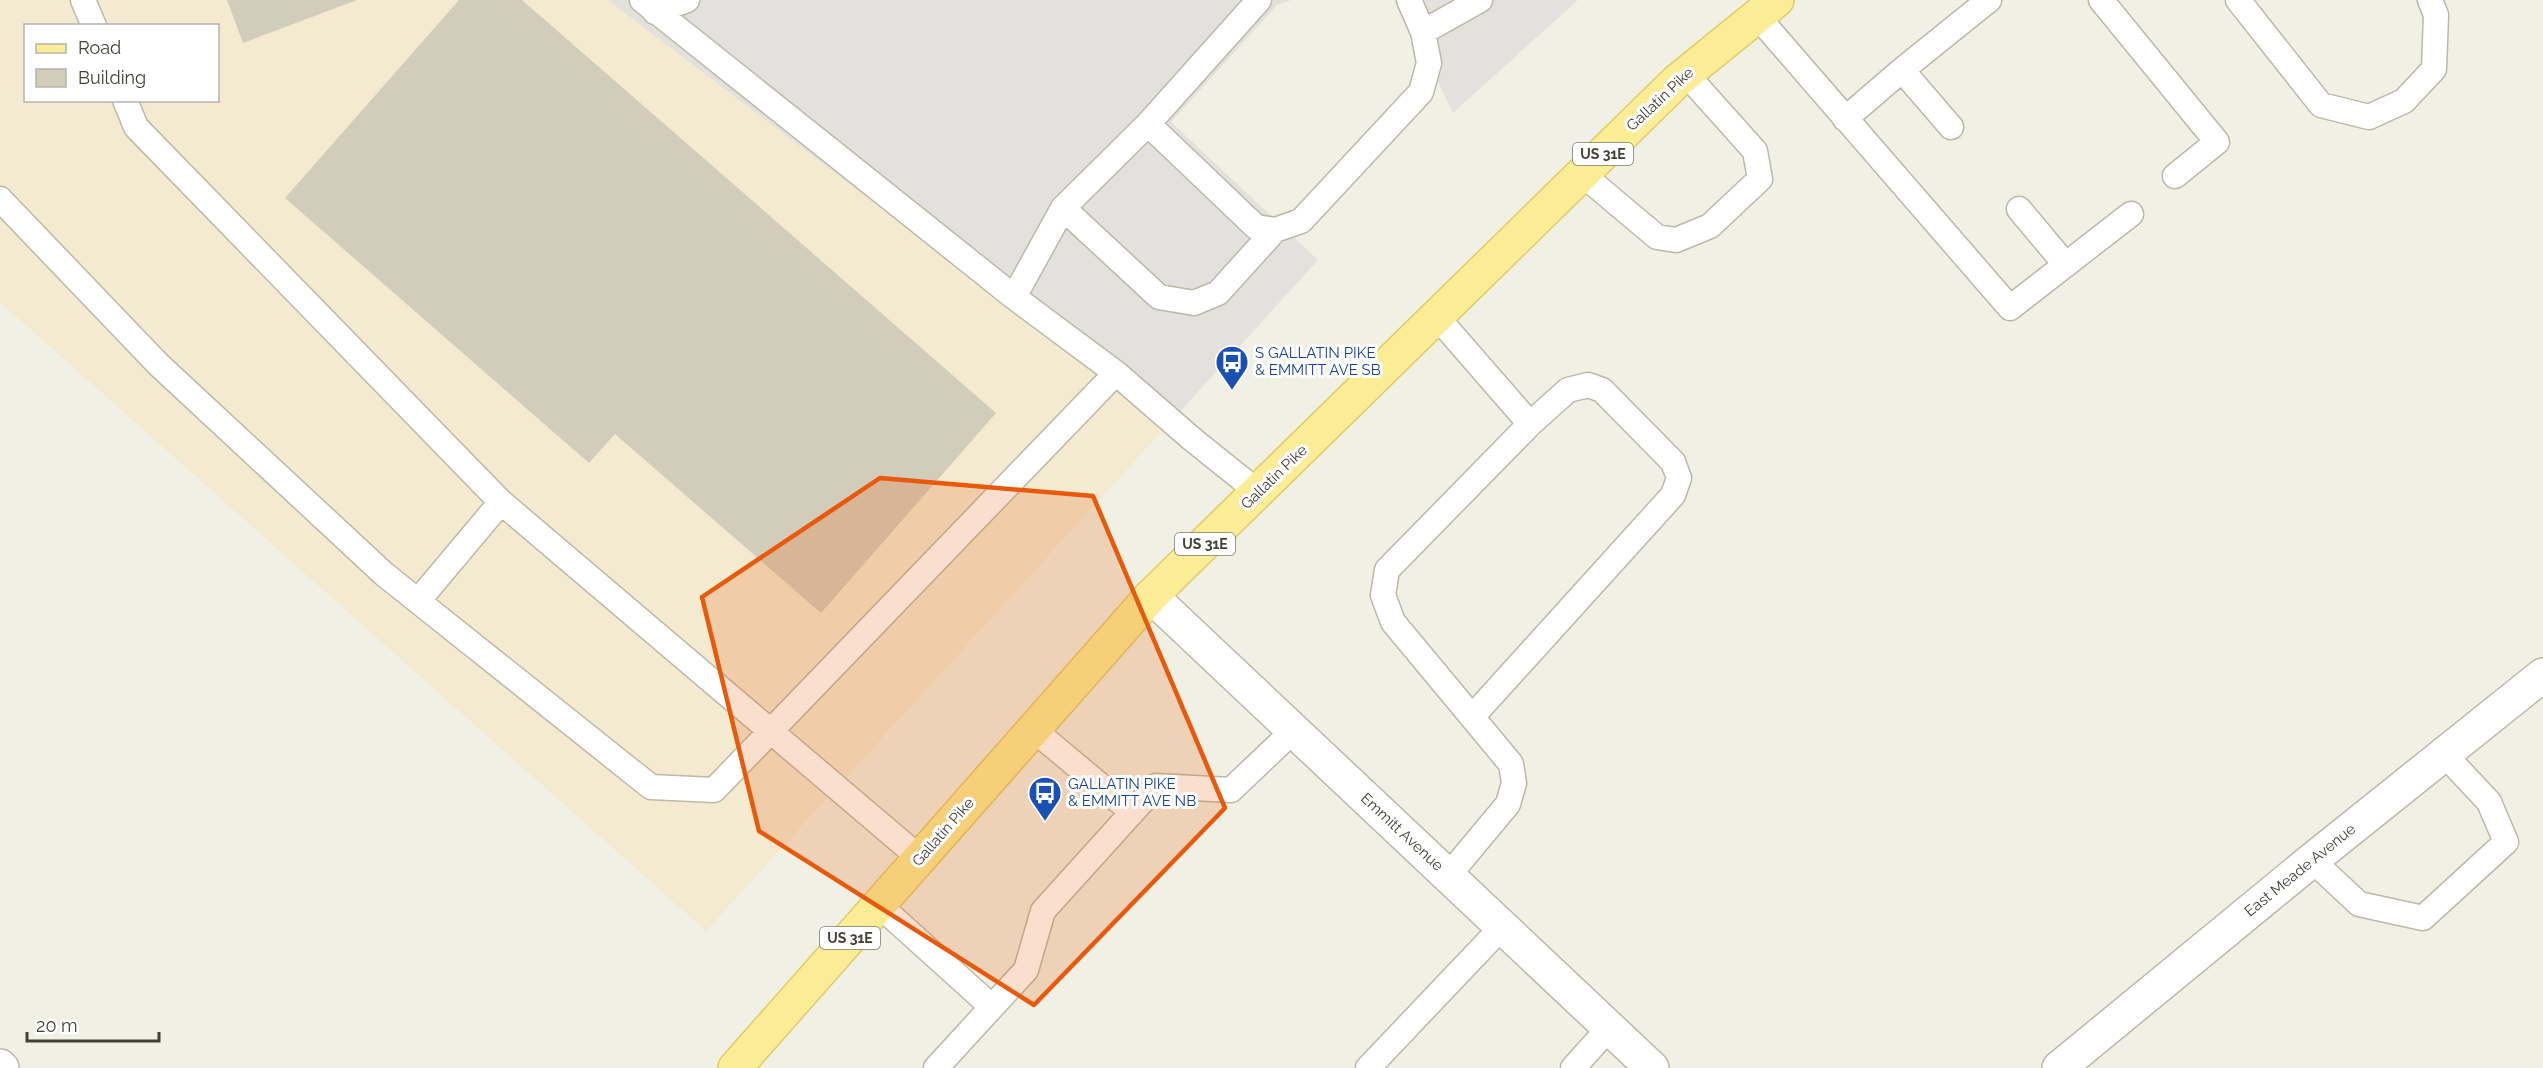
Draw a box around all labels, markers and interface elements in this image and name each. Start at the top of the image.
legend [24,24,219,102]
text: Road [78,37,121,58]
street label: Gallatin Pike [1623,63,1697,135]
text: Building [78,67,146,88]
road number: US 31E [1573,143,1633,165]
bus stop icon: S GALLATIN PIKE & EMMITT AVE SB [1214,344,1250,391]
place label: S GALLATIN PIKE & EMMITT AVE SB [1255,344,1381,379]
street label: Gallatin Pike [1237,441,1311,513]
road number: US 31E [1175,533,1235,555]
bus stop icon: GALLATIN PIKE & EMMITT AVE NB [1027,775,1063,822]
place label: GALLATIN PIKE & EMMITT AVE NB [1068,775,1196,810]
street label: Emmitt Avenue [1357,789,1447,875]
street label: Gallatin Pike [908,794,978,870]
street label: East Meade Avenue [2241,820,2359,920]
road number: US 31E [820,927,880,949]
scale bar [27,1005,159,1043]
text: 20 m [36,1015,78,1036]

